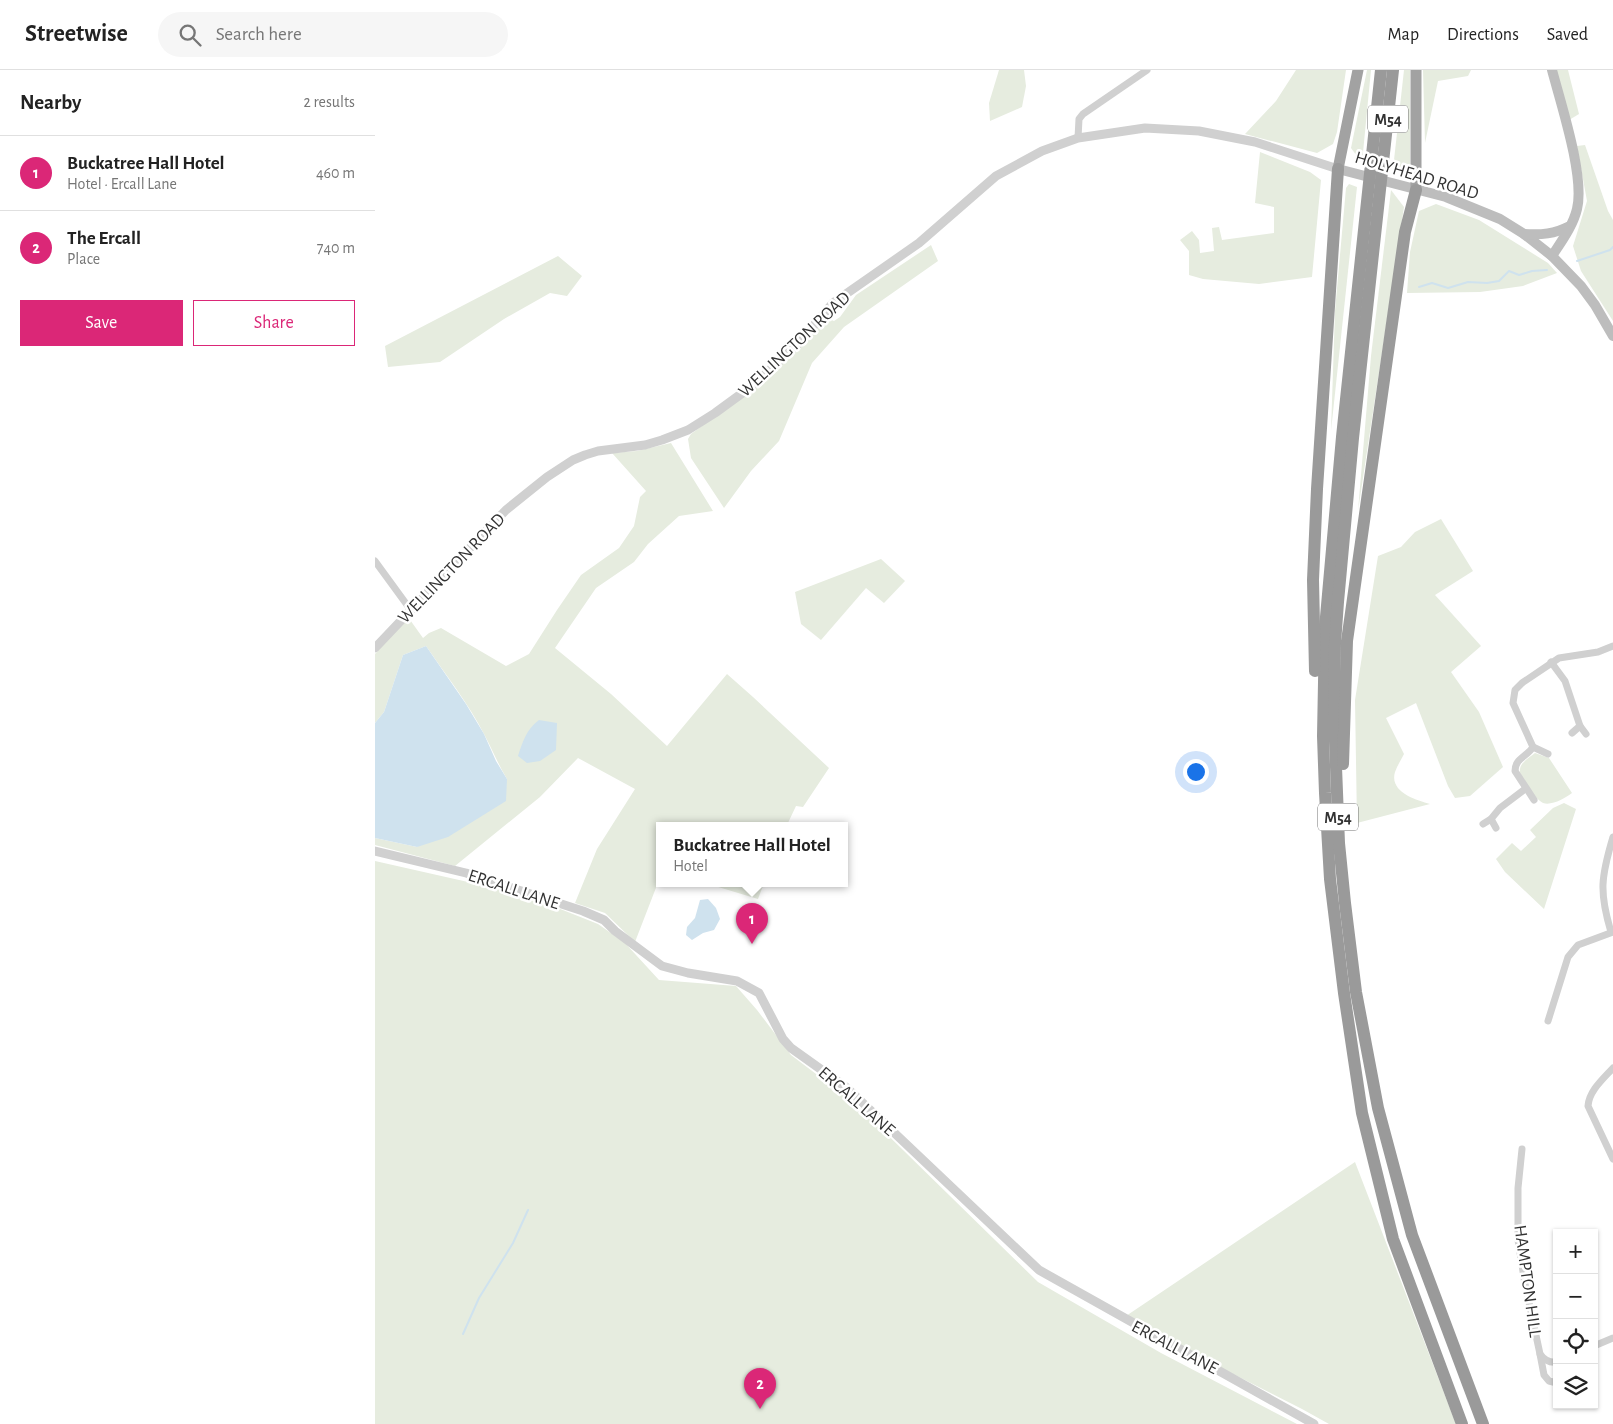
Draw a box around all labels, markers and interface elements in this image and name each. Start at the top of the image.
search box [158,12,508,57]
icon: search [176,21,204,49]
text: Streetwise [25,22,128,46]
text: Search here [216,25,302,44]
text: Map [1388,26,1419,44]
text: Directions [1447,26,1519,44]
text: Saved [1547,26,1588,44]
text: Nearby [20,92,81,113]
text: 2 results [303,94,355,110]
road number: M54 [1368,106,1408,132]
street label: HOLYHEAD ROAD [1353,149,1481,203]
text: Buckatree Hall Hotel [67,154,225,173]
text: 1 [33,165,39,181]
text: 460 m [316,165,355,181]
text: Hotel · Ercall Lane [67,176,177,192]
text: The Ercall [67,229,141,248]
text: 2 [32,240,40,256]
text: 740 m [317,240,355,256]
text: Place [67,251,100,267]
street label: WELLINGTON ROAD [735,289,854,401]
button: Save [20,300,183,346]
button: Share [193,300,355,346]
street label: WELLINGTON ROAD [395,510,509,627]
your location [1183,759,1209,785]
road number: M54 [1318,804,1358,830]
popup [656,822,848,887]
text: Buckatree Hall Hotel [673,836,831,855]
text: Hotel [673,858,708,874]
street label: ERCALL LANE [466,867,562,913]
pin: 1 [736,903,768,944]
street label: ERCALL LANE [815,1064,898,1140]
street label: HAMPTON HILL [1510,1224,1544,1339]
map controls [1553,1229,1598,1409]
button: + [1553,1229,1598,1274]
button: − [1553,1274,1598,1319]
street label: ERCALL LANE [1128,1318,1221,1378]
button: locate [1553,1319,1598,1364]
button: layers [1553,1364,1598,1409]
pin: 2 [744,1368,776,1409]

